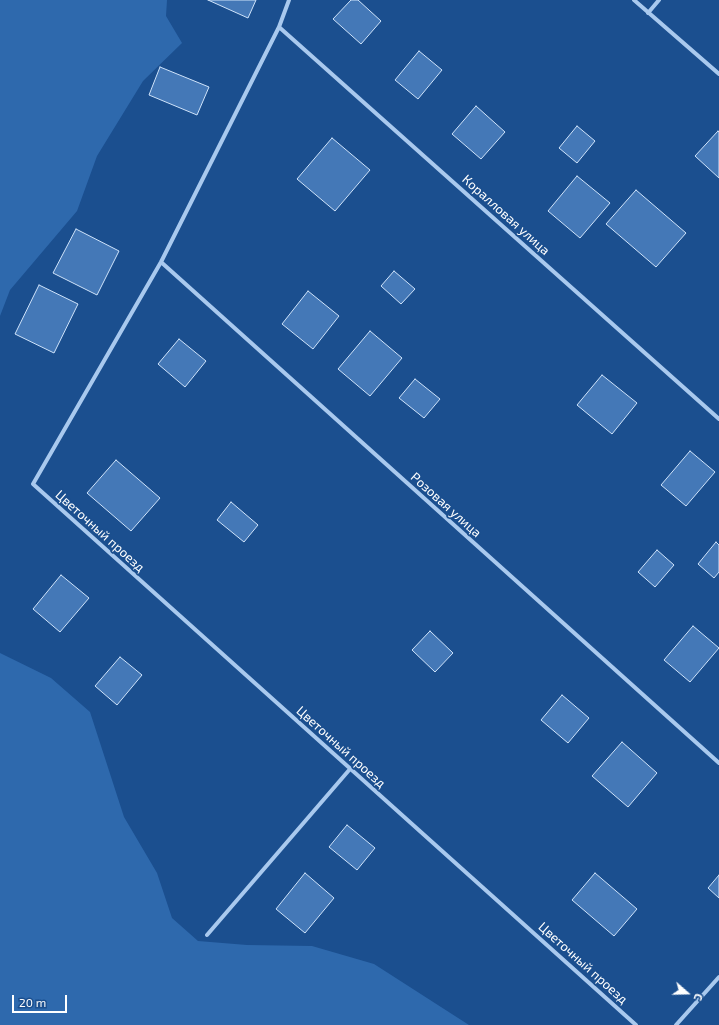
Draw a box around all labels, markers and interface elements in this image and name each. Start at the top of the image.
street label: Коралловая улица [459,172,553,258]
street label: Розовая улица [408,469,484,541]
street label: Цветочный проезд [52,487,148,575]
street label: Цветочный проезд [293,703,389,791]
street label: Цветочный проезд [535,919,631,1007]
north arrow [667,973,707,1013]
scale bar [14,987,69,1013]
text: С [692,992,706,1003]
text: 20 m [19,995,46,1009]

